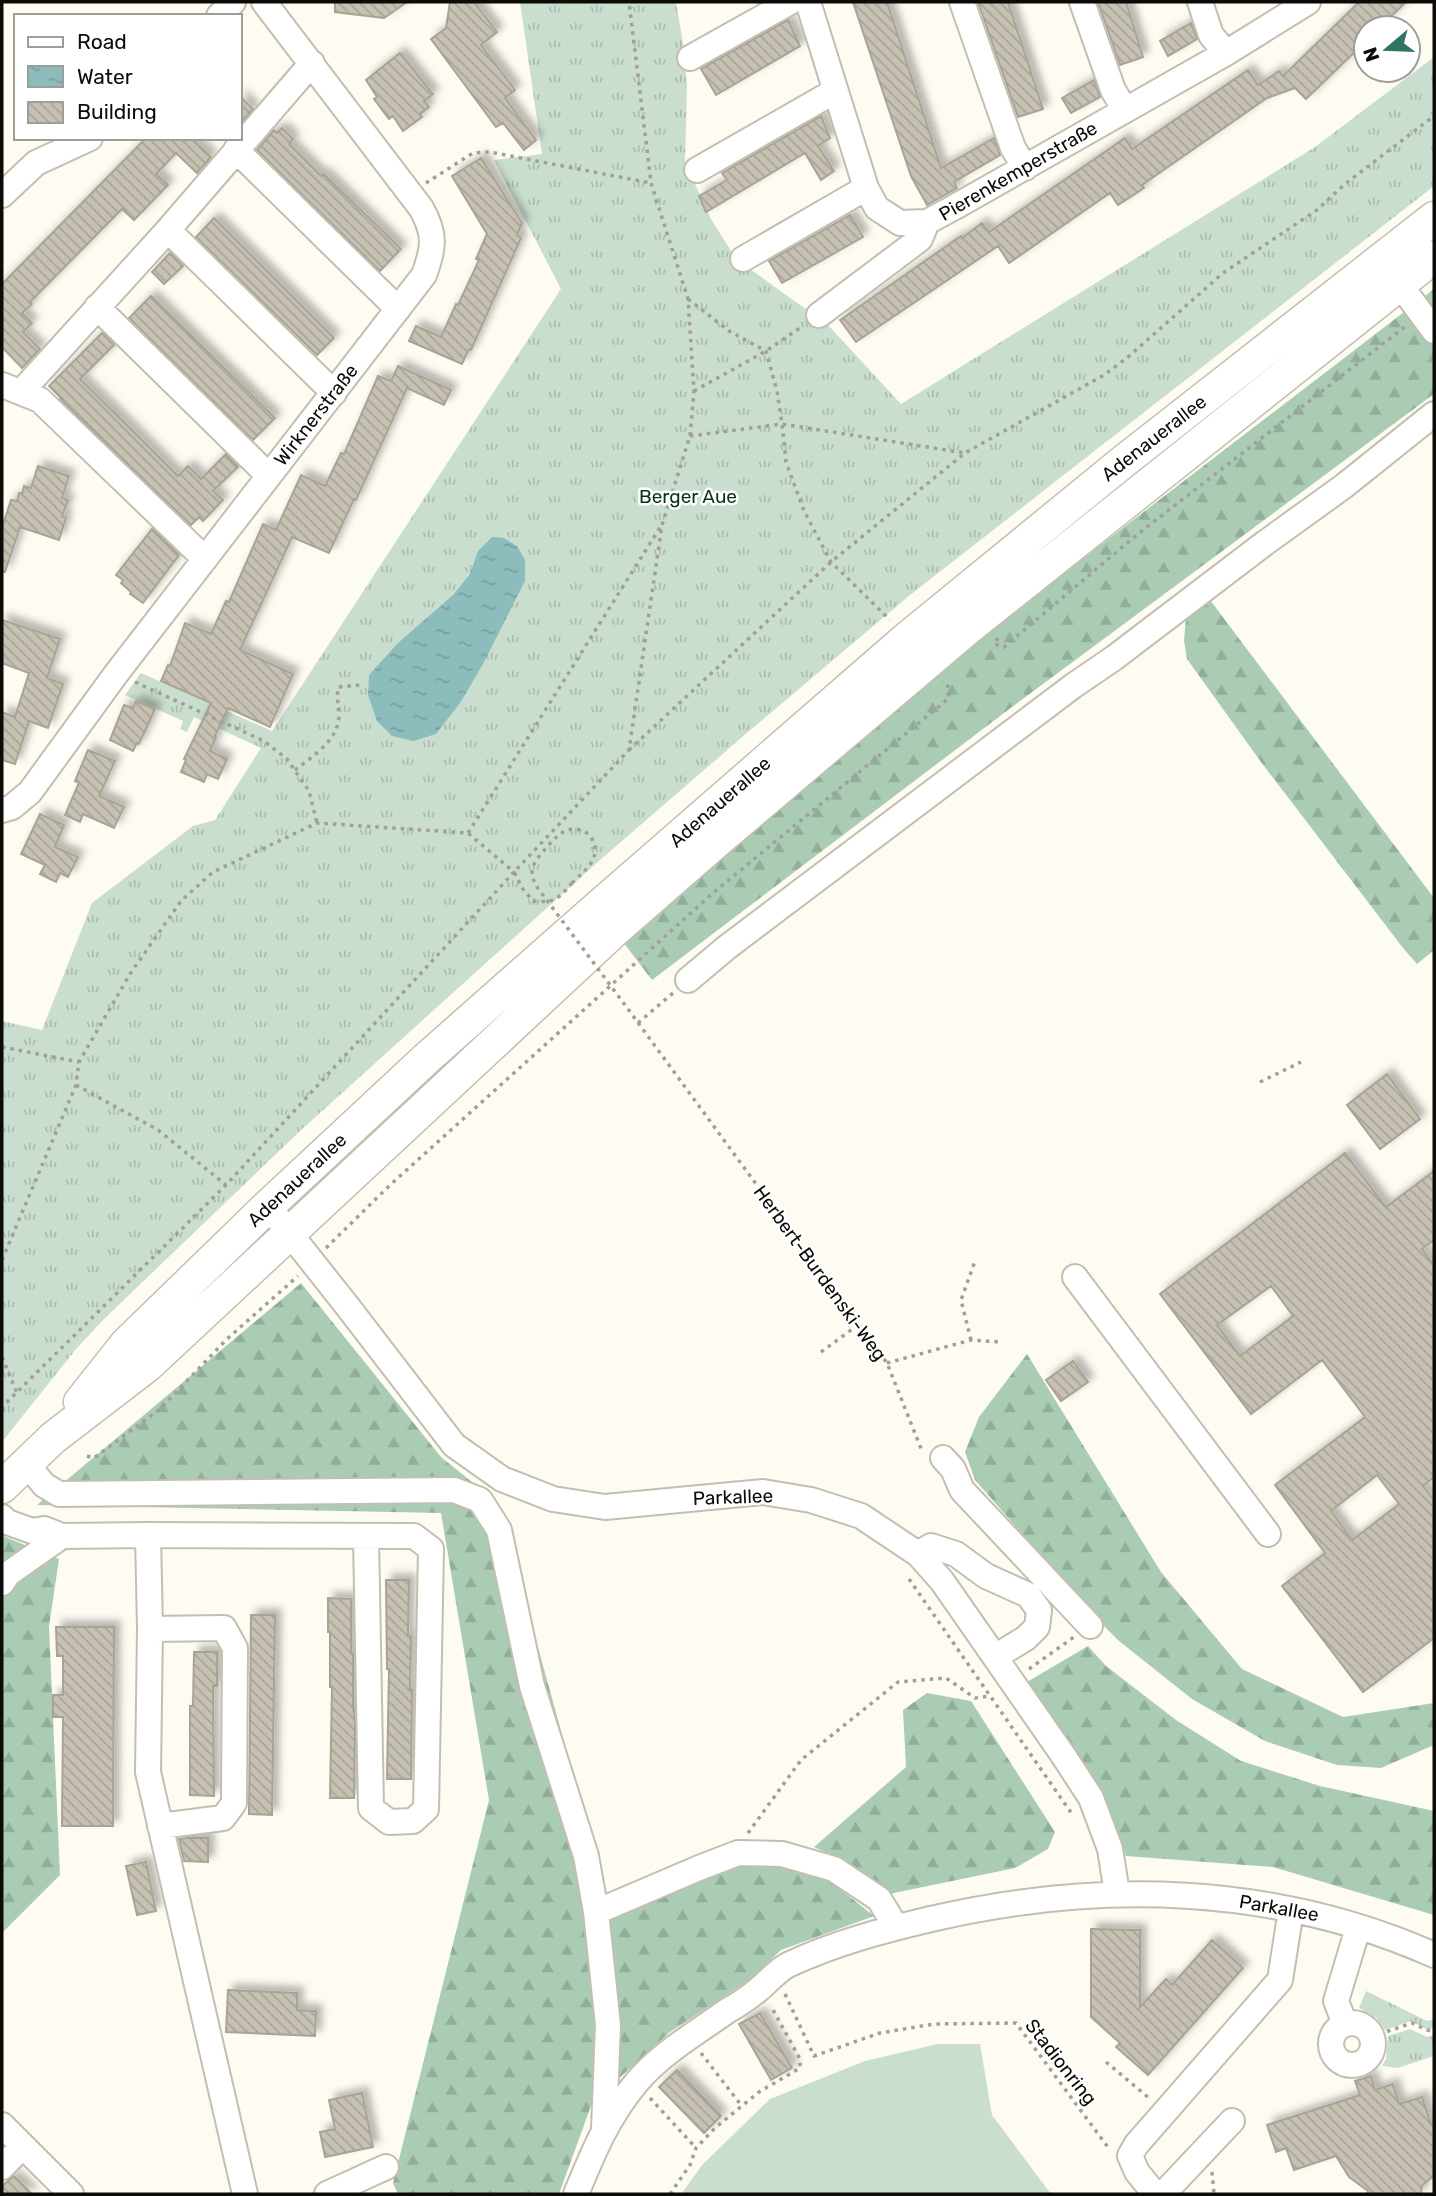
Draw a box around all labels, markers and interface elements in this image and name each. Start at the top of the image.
legend [14,14,242,140]
north arrow [1352,14,1422,84]
text: Road [77,29,127,54]
text: N [1358,44,1384,65]
text: Water [77,64,133,89]
text: Building [77,99,157,124]
street label: Pierenkemperstraße [935,116,1101,226]
street label: Wirknerstraße [269,360,363,470]
street label: Adenauerallee [1097,390,1211,486]
park label: Berger Aue [639,485,737,508]
street label: Adenauerallee [665,752,775,852]
street label: Adenauerallee [243,1128,351,1232]
street label: Herbert-Burdenski-Weg [749,1181,891,1365]
street label: Parkallee [692,1484,774,1510]
street label: Parkallee [1237,1890,1321,1926]
street label: Stadionring [1020,2014,1102,2110]

